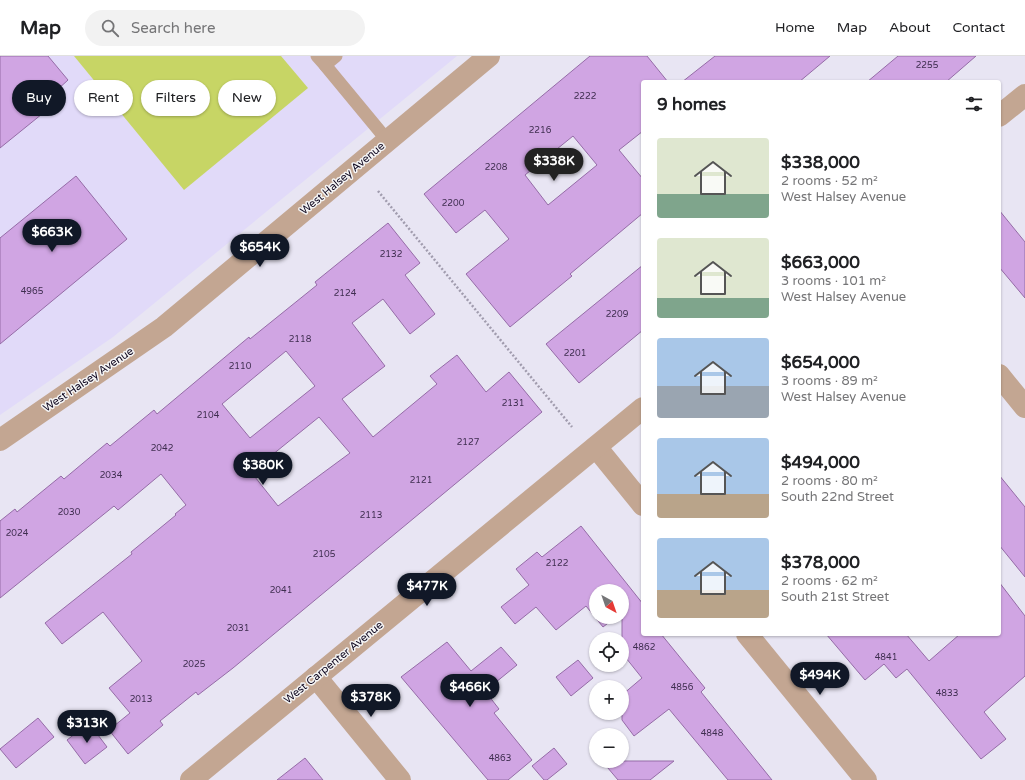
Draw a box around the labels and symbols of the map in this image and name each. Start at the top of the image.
house number: 2255 [916,60,939,71]
house number: 2222 [574,91,596,102]
house number: 2216 [529,125,552,136]
street label: West Halsey Avenue [298,139,387,217]
pin: $338K [526,148,582,182]
house number: 2208 [485,162,508,173]
house number: 2200 [442,198,465,209]
pin: $663K [24,219,80,253]
pin: $654K [232,234,288,268]
house number: 2132 [380,249,402,260]
house number: 4965 [21,286,44,297]
house number: 2124 [334,288,357,299]
house number: 2209 [606,309,629,320]
house number: 2118 [289,334,312,345]
street label: West Halsey Avenue [41,344,136,414]
house number: 2201 [564,348,586,359]
house number: 2110 [229,361,252,372]
house number: 2131 [502,398,524,409]
house number: 2104 [197,410,220,421]
house number: 2127 [457,437,480,448]
house number: 2042 [151,443,173,454]
pin: $380K [235,452,291,486]
house number: 2034 [100,470,123,481]
house number: 2121 [410,475,432,486]
house number: 2030 [58,507,81,518]
house number: 2113 [360,510,382,521]
house number: 2024 [6,528,29,539]
house number: 2105 [313,549,336,560]
house number: 2122 [546,558,568,569]
pin: $477K [399,573,455,607]
north arrow [589,584,629,624]
house number: 2041 [270,585,292,596]
street label: West Carpenter Avenue [281,618,385,706]
house number: 2031 [227,623,249,634]
house number: 4862 [633,642,655,653]
house number: 4841 [875,652,897,663]
house number: 2025 [183,659,206,670]
pin: $494K [792,662,848,696]
pin: $466K [442,674,498,708]
house number: 4856 [671,682,694,693]
pin: $378K [343,684,399,718]
house number: 4833 [936,688,958,699]
house number: 2013 [130,694,152,705]
pin: $313K [59,710,115,744]
house number: 4848 [701,728,724,739]
house number: 4863 [489,753,511,764]

